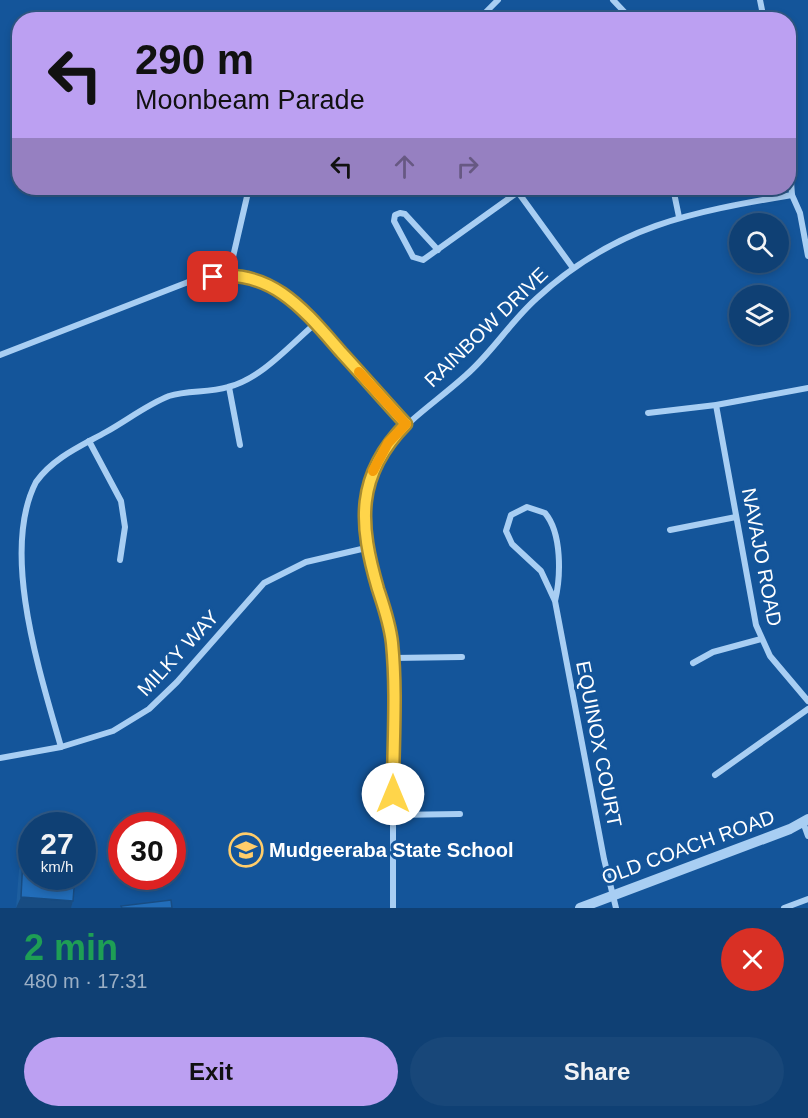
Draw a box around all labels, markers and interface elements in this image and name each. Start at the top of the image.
icon: left [36,36,114,114]
text: 290 m [135,36,254,83]
text: Moonbeam Parade [135,85,365,115]
icon: left [325,150,358,183]
icon: ahead [388,150,421,183]
icon: right [451,150,484,183]
map controls [729,213,789,345]
button: search [729,213,789,273]
pin [187,251,238,302]
icon: arrive [196,260,229,293]
street label: RAINBOW DRIVE [420,263,552,391]
button: layers [729,285,789,345]
street label: NAVAJO ROAD [738,486,786,628]
street label: MILKY WAY [133,606,223,700]
street label: EQUINOX COURT [572,659,626,829]
position arrow [361,762,425,826]
street label: OLD COACH ROAD [599,805,777,889]
speed limit sign: 30 [108,812,186,890]
text: 27 [40,827,74,860]
school or university icon: Mudgeeraba State School [228,832,264,868]
place label: Mudgeeraba State School [269,839,514,861]
text: km/h [41,858,73,875]
text: 2 min [24,927,118,968]
button: close [721,928,784,991]
text: 480 m · 17:31 [24,970,147,992]
button: Exit [24,1037,398,1106]
button: Share [410,1037,784,1106]

